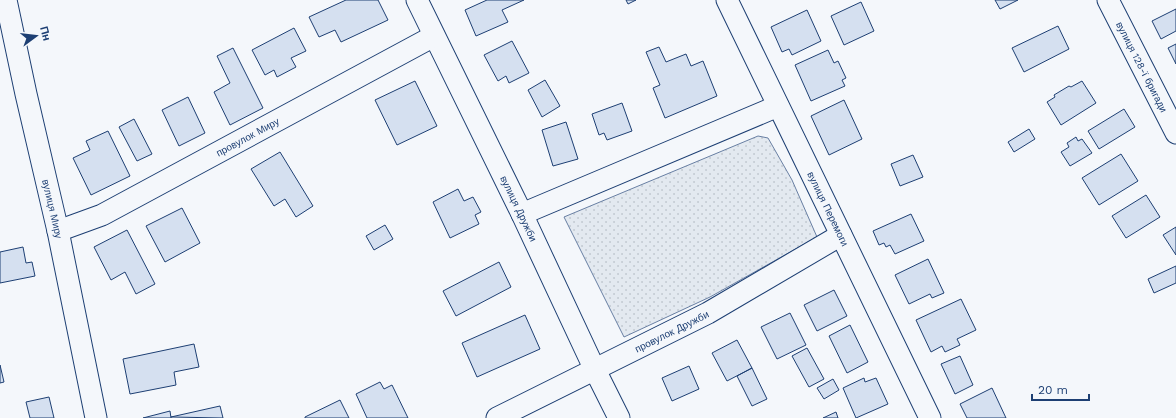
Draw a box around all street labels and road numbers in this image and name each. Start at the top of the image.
street label: вулиця 128-ї бригади [1114,20,1169,114]
street label: провулок Миру [214,116,281,159]
street label: вулиця Перемоги [805,170,851,248]
street label: вулиця Дружби [498,174,539,243]
street label: вулиця Миру [40,178,64,239]
street label: провулок Дружби [633,309,711,355]

